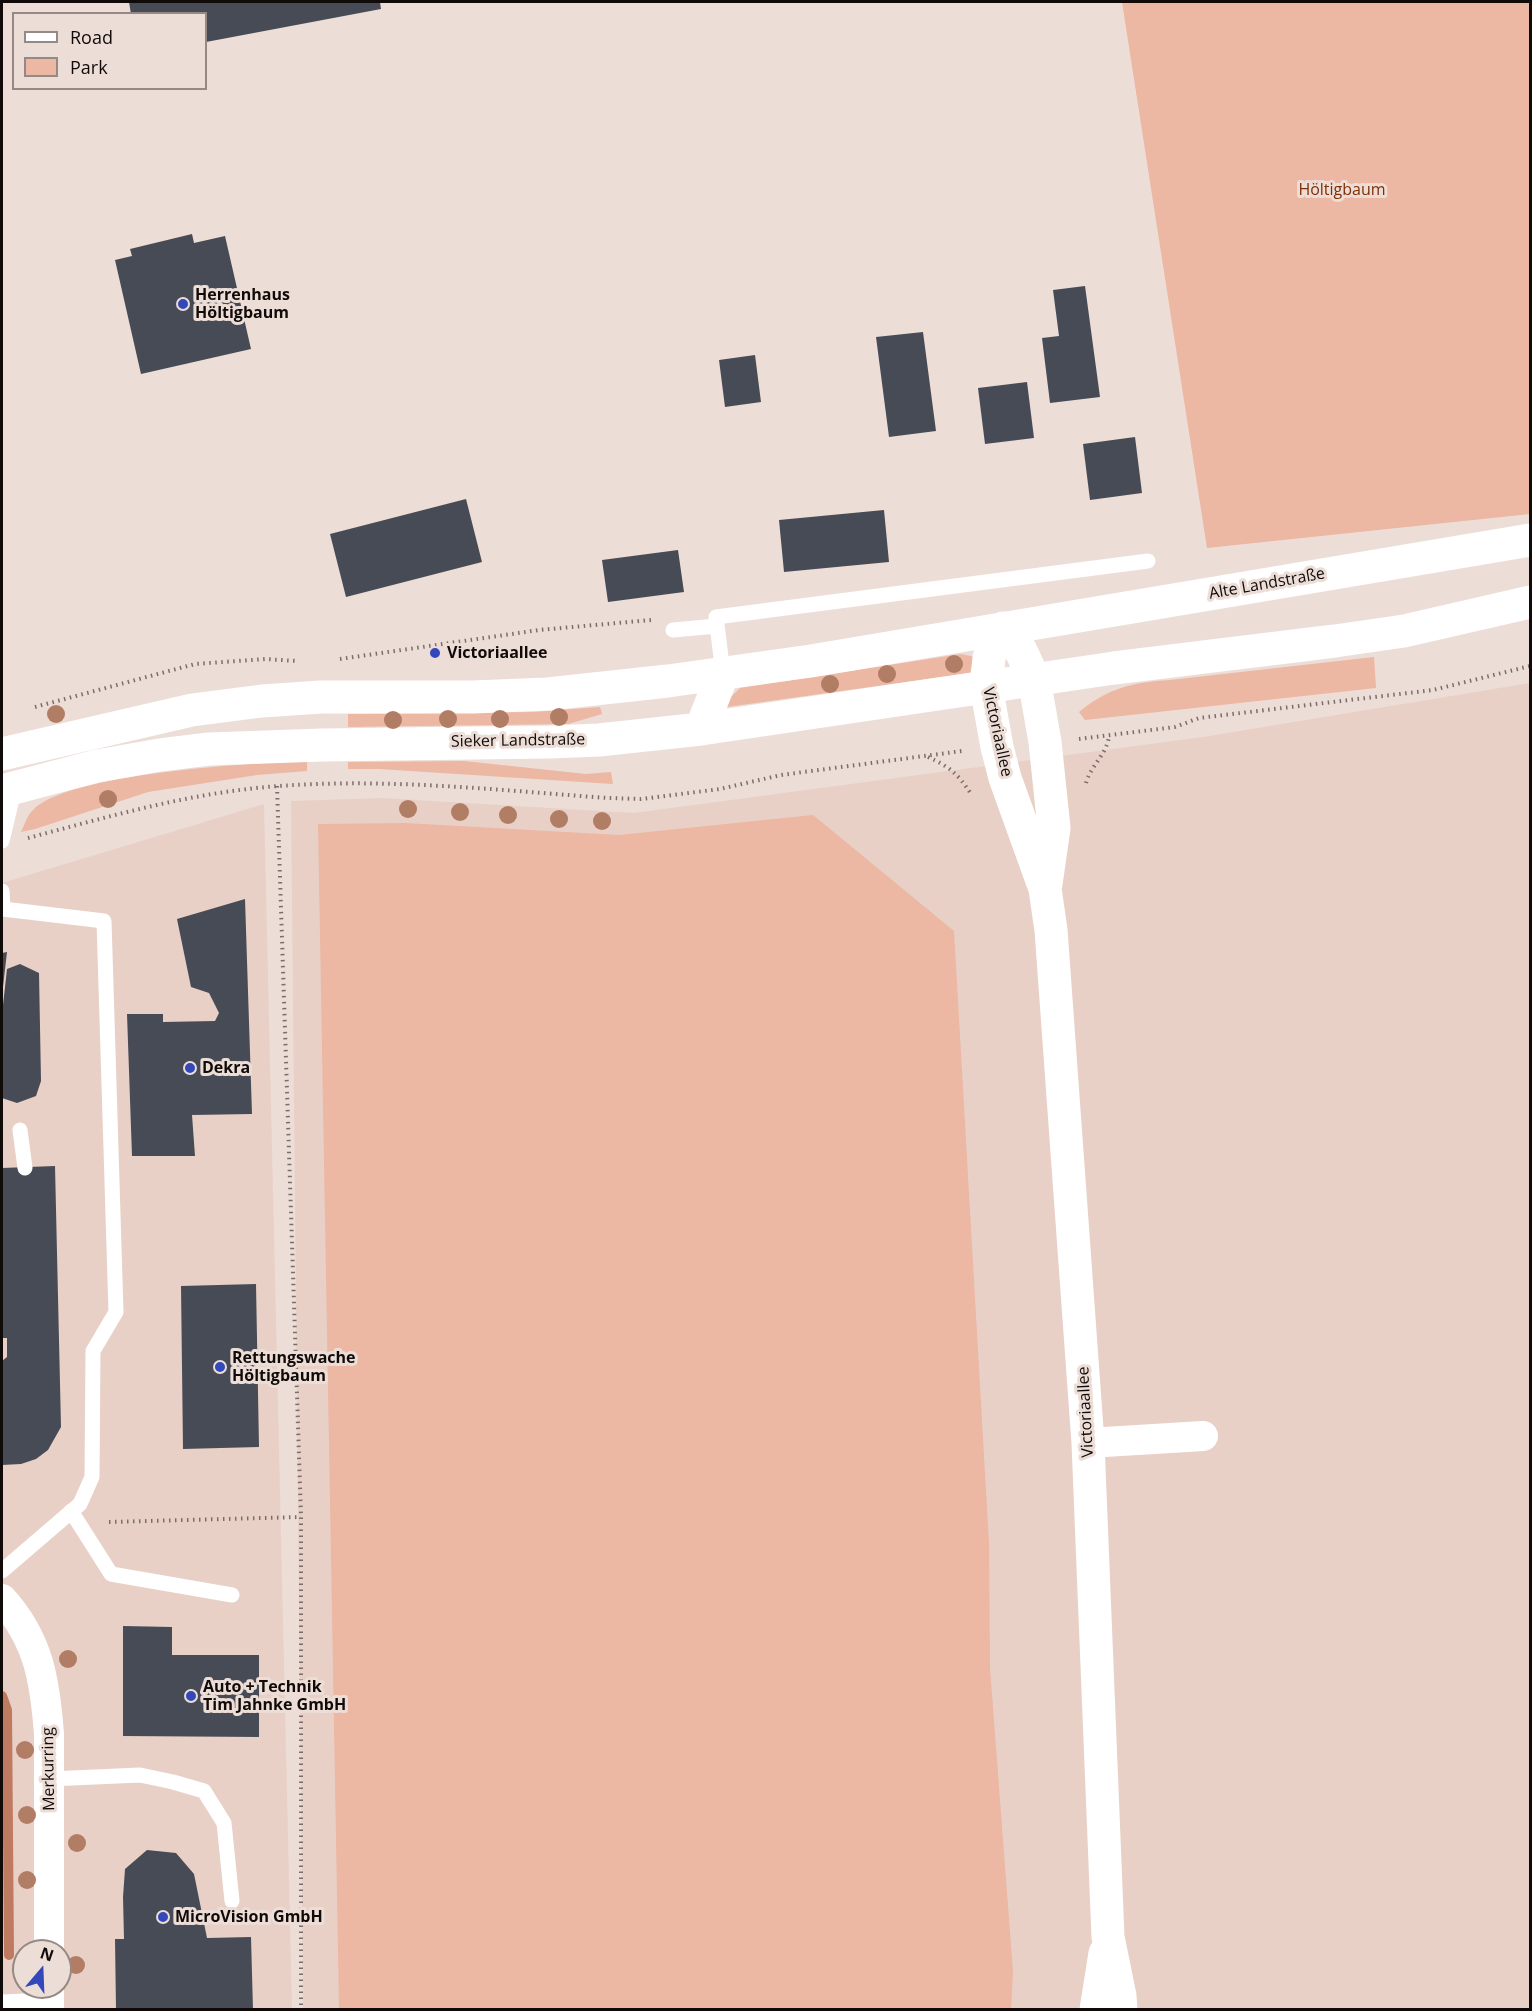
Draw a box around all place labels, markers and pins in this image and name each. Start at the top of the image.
place label: Herrenhaus Höltigbaum [195,285,290,323]
marker: Herrenhaus Höltigbaum [176,297,190,311]
place label: Victoriaallee [447,643,548,663]
marker: Victoriaallee [428,646,442,660]
place label: Dekra [202,1058,250,1078]
marker: Dekra [183,1061,197,1075]
place label: Rettungswache Höltigbaum [232,1348,355,1386]
marker: Rettungswache Höltigbaum [213,1360,227,1374]
place label: Auto + Technik Tim Jahnke GmbH [203,1677,346,1715]
marker: Auto + Technik Tim Jahnke GmbH [184,1689,198,1703]
place label: MicroVision GmbH [175,1907,323,1927]
marker: MicroVision GmbH [156,1910,170,1924]

